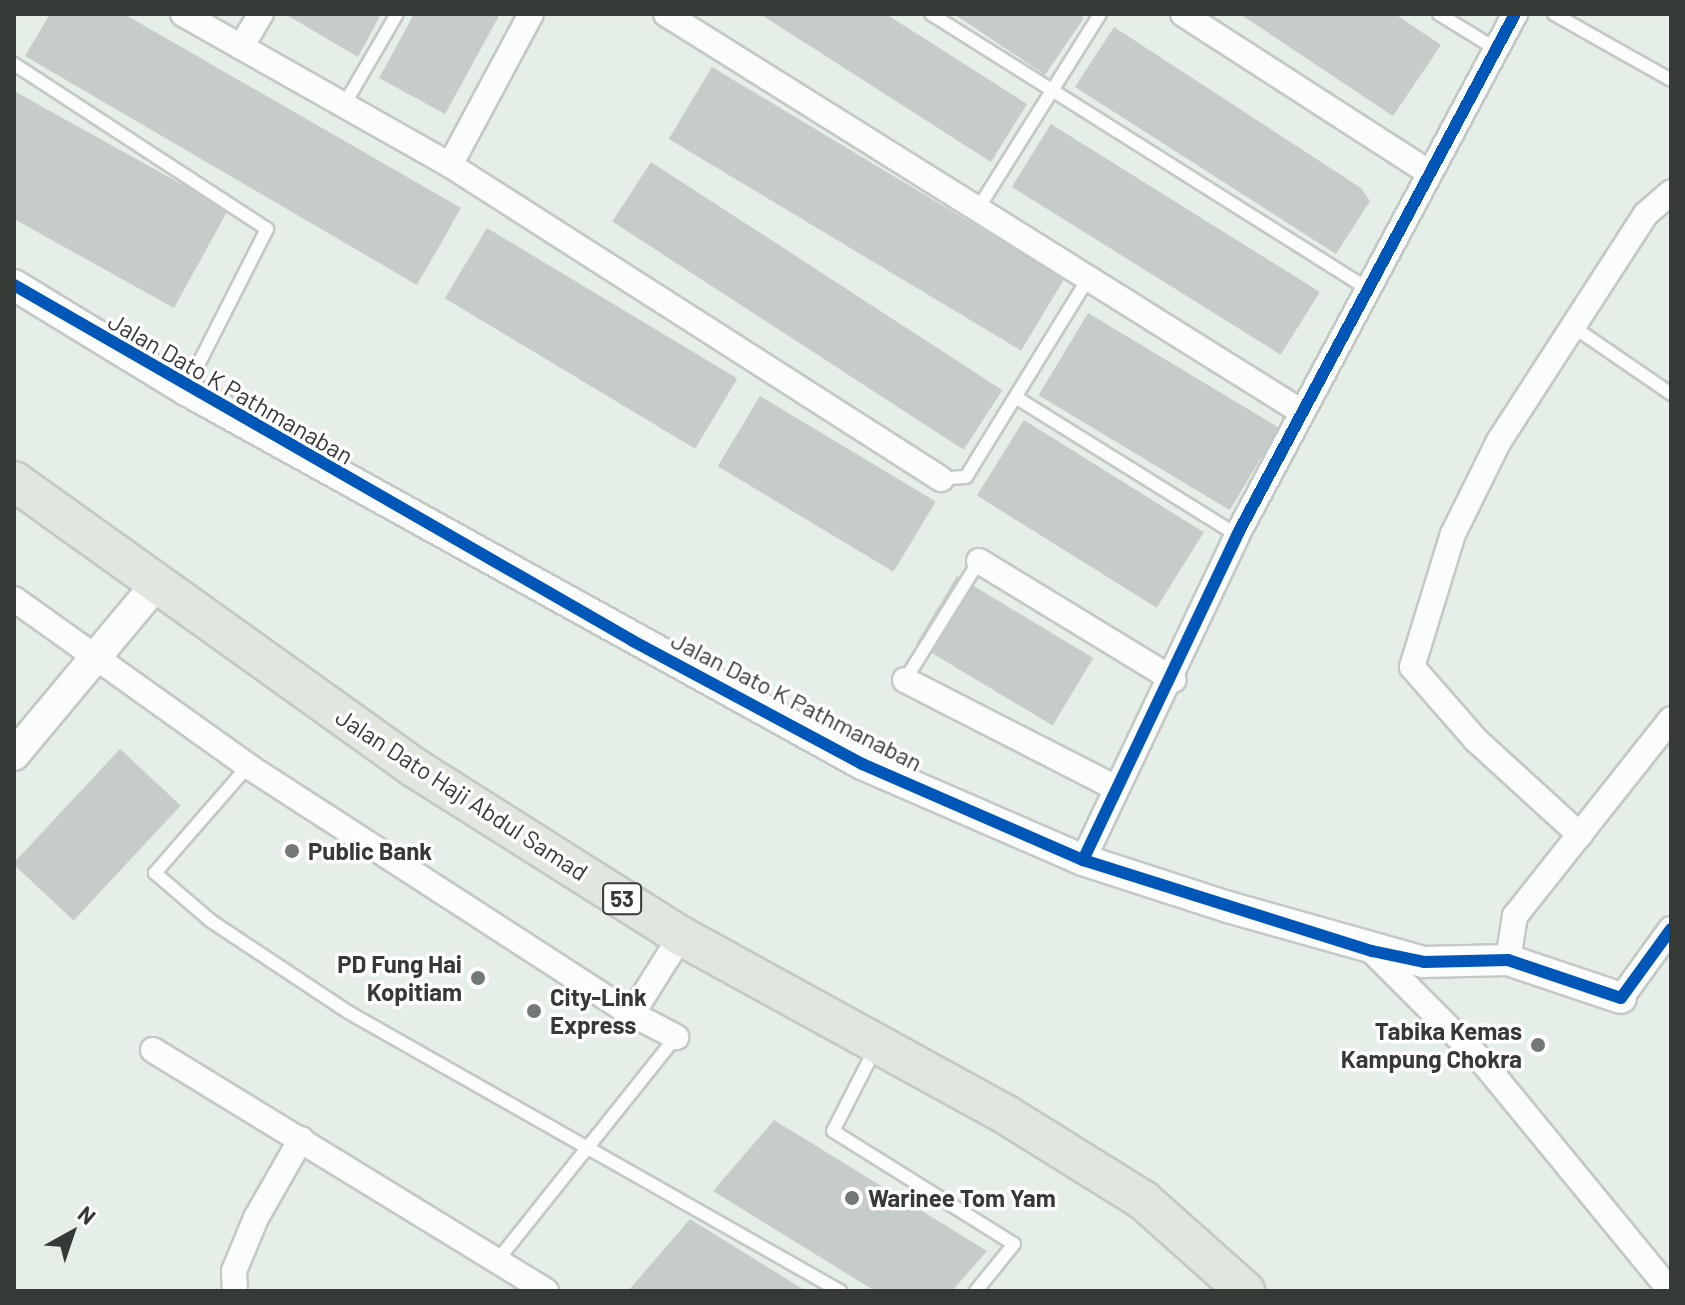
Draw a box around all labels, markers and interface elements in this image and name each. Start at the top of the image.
street label: Jalan Dato K Pathmanaban [104,306,358,470]
street label: Jalan Dato K Pathmanaban [667,625,927,777]
street label: Jalan Dato Haji Abdul Samad [331,702,593,886]
place label: Public Bank [308,837,432,865]
marker: Public Bank [283,842,301,860]
road number: 53 [602,881,642,917]
place label: PD Fung Hai Kopitiam [337,950,462,1006]
marker: PD Fung Hai Kopitiam [469,969,487,987]
place label: City-Link Express [550,983,647,1039]
marker: City-Link Express [525,1002,543,1020]
place label: Tabika Kemas Kampung Chokra [1341,1017,1522,1073]
marker: Tabika Kemas Kampung Chokra [1529,1036,1547,1054]
place label: Warinee Tom Yam [868,1184,1056,1212]
marker: Warinee Tom Yam [843,1189,861,1207]
north arrow [32,1193,112,1273]
text: N [73,1200,101,1229]

